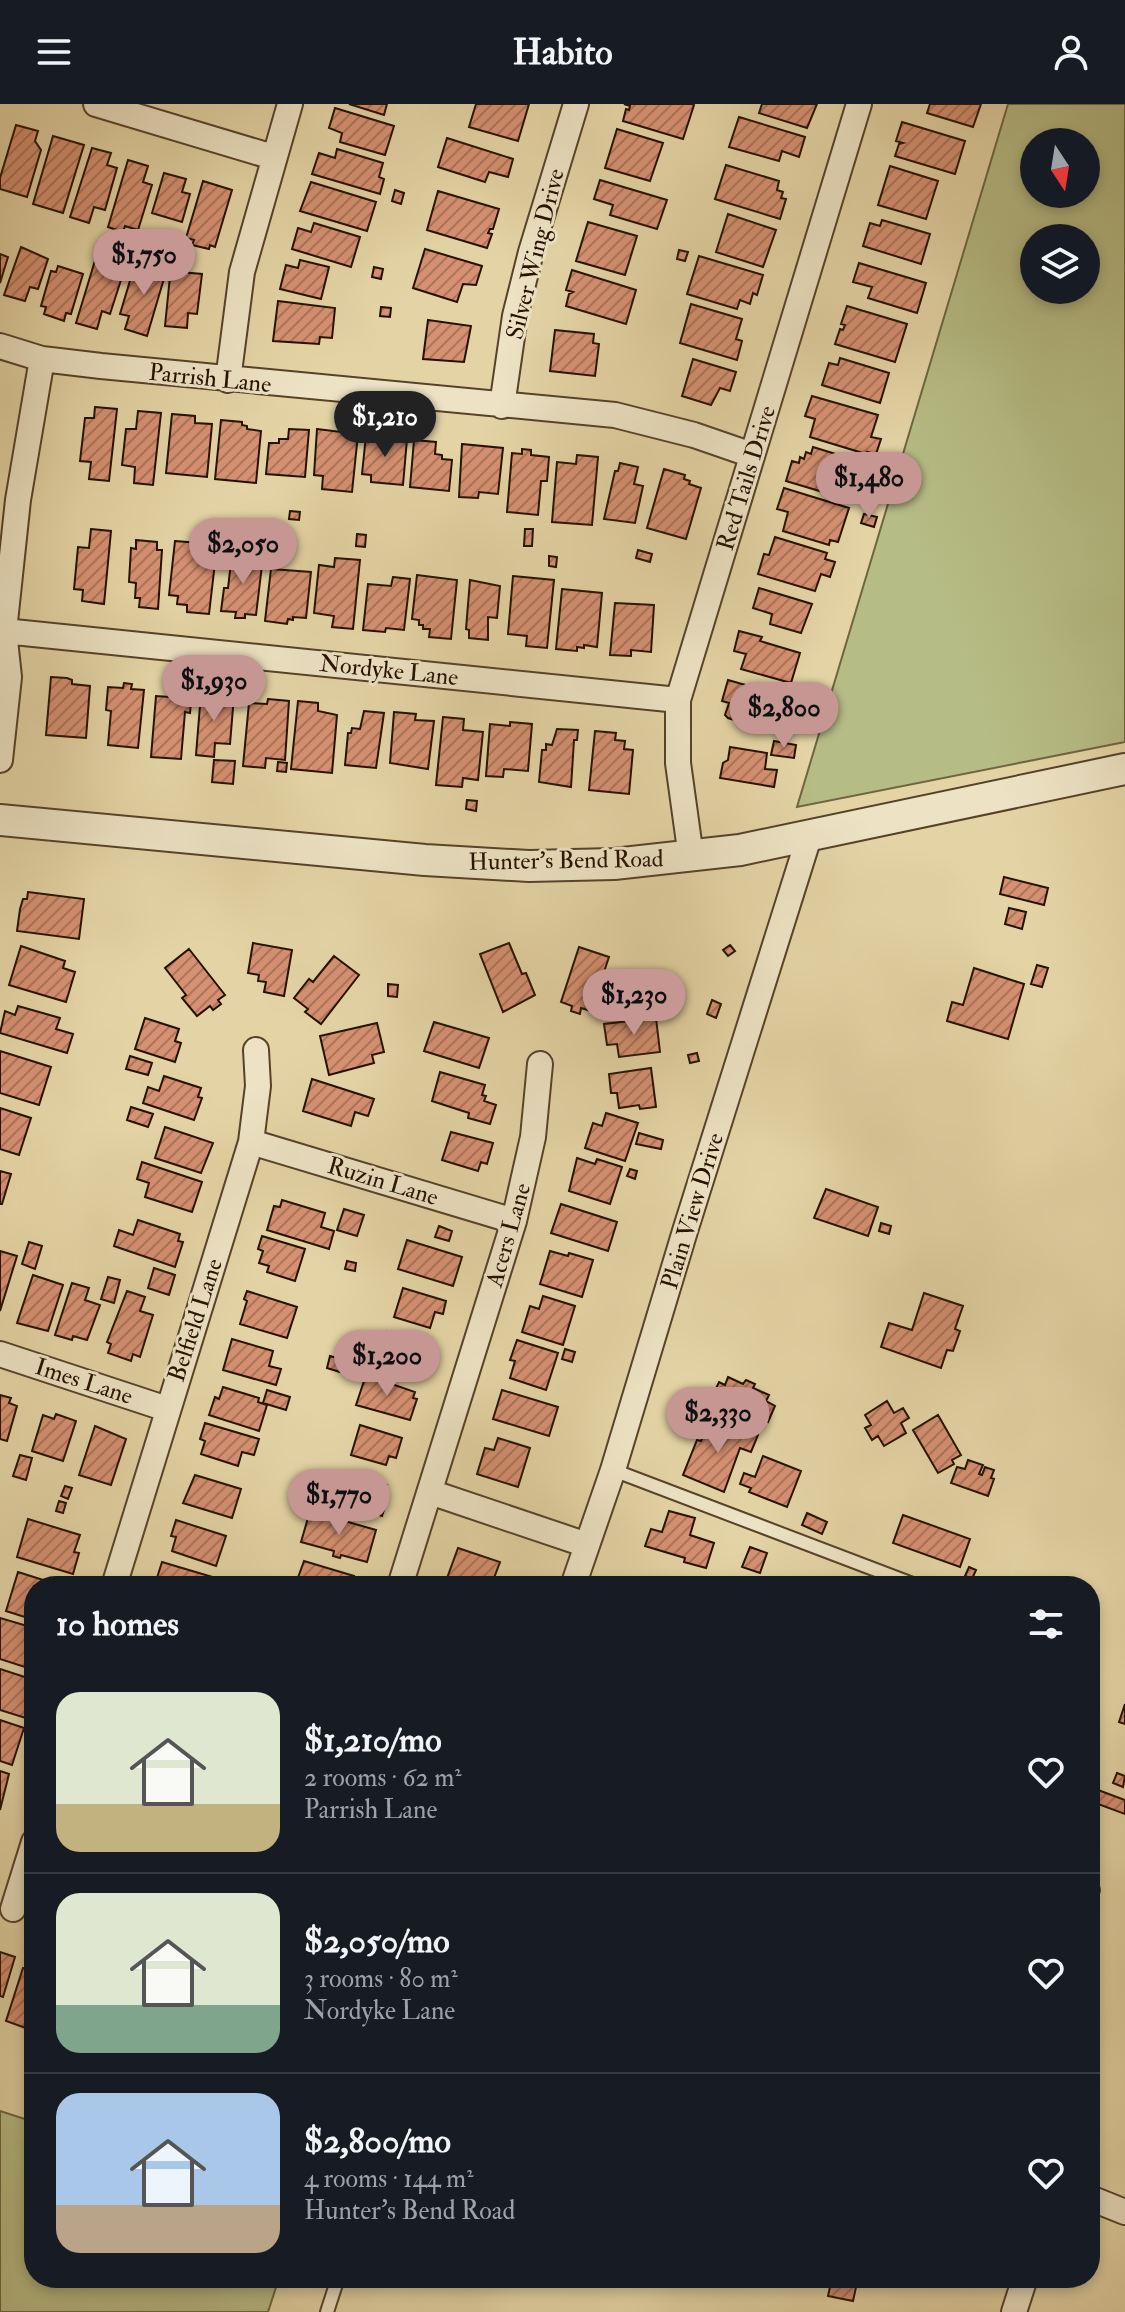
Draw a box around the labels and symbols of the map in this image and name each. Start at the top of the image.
north arrow [1020,128,1100,208]
street label: Silver Wing Drive [499,166,572,343]
pin: $1,750 [79,229,209,297]
street label: Parrish Lane [147,357,273,400]
pin: $1,210 [320,391,450,459]
street label: Red Tails Drive [710,402,783,554]
pin: $1,480 [804,452,934,520]
pin: $2,050 [178,518,308,586]
street label: Nordyke Lane [318,648,460,693]
pin: $1,930 [149,655,279,723]
pin: $2,800 [719,682,849,750]
street label: Hunter's Bend Road [468,843,664,878]
pin: $1,230 [569,969,699,1037]
street label: Plain View Drive [654,1129,731,1293]
street label: Ruzin Lane [324,1150,442,1213]
street label: Acers Lane [479,1180,538,1292]
street label: Belfield Lane [161,1255,230,1386]
pin: $1,200 [322,1330,452,1398]
street label: Imes Lane [31,1351,137,1412]
pin: $2,330 [653,1387,783,1455]
pin: $1,770 [274,1469,404,1537]

